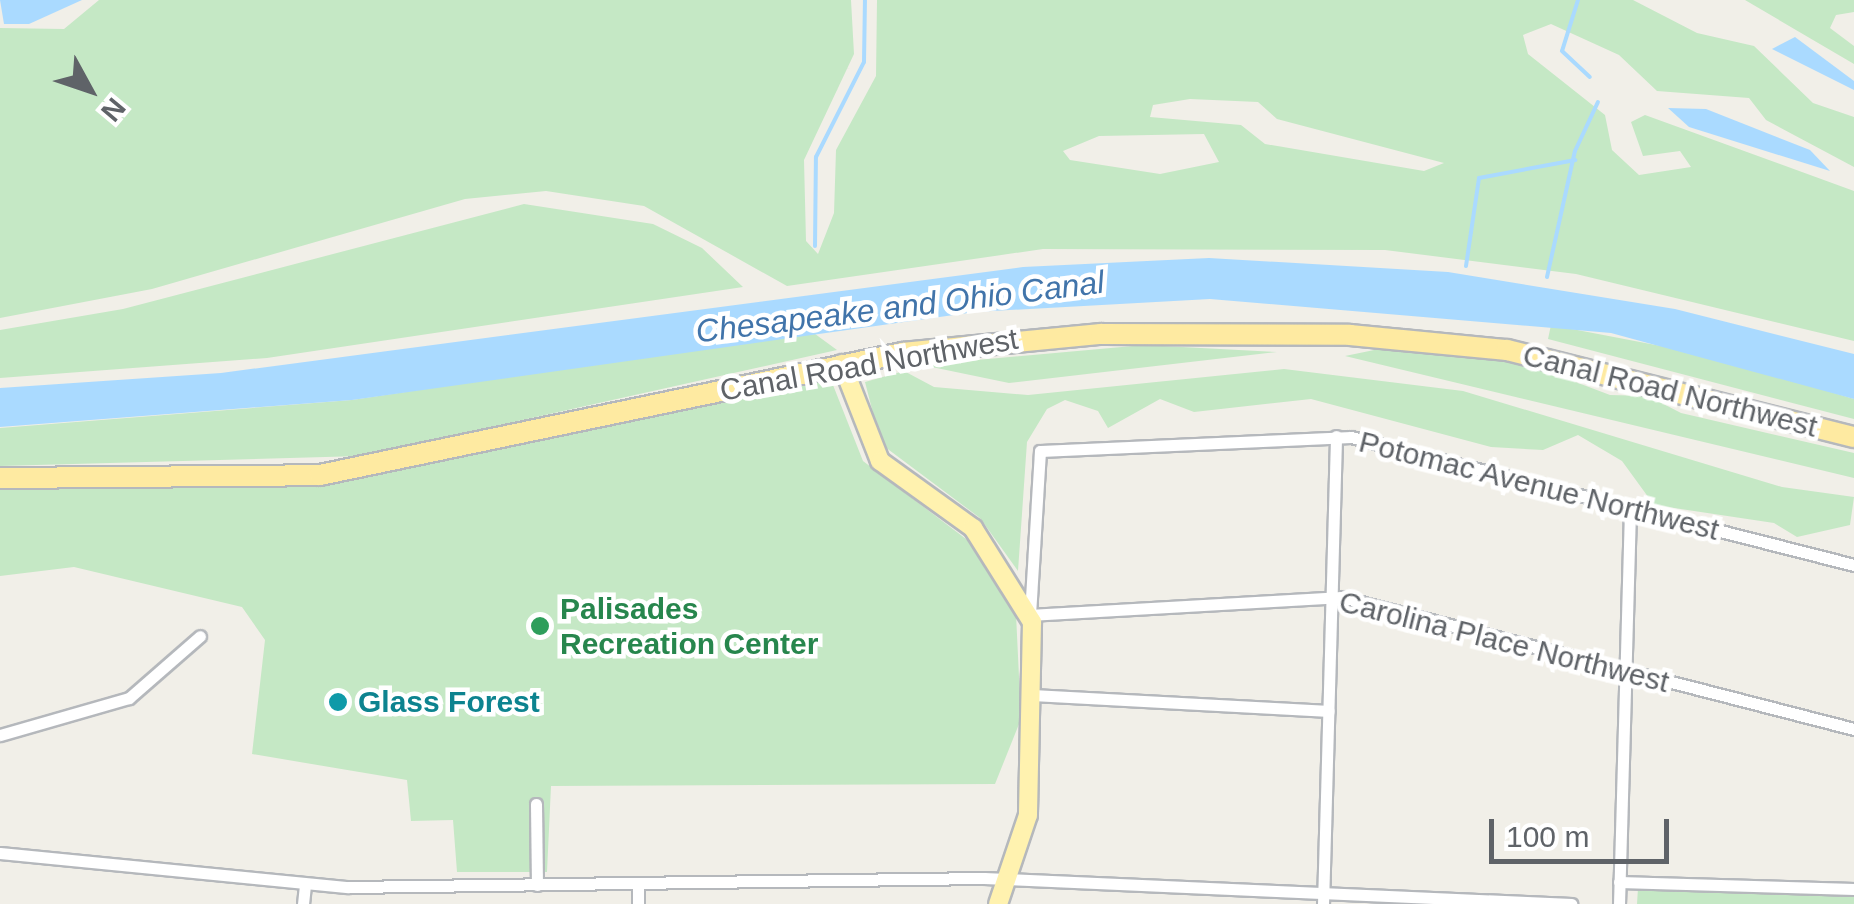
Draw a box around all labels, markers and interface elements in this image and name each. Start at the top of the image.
north arrow [40,40,140,140]
text: N [95,92,132,127]
water label: Chesapeake and Ohio Canal [694,263,1106,351]
street label: Canal Road Northwest [717,321,1021,409]
street label: Canal Road Northwest [1519,337,1821,445]
street label: Potomac Avenue Northwest [1355,424,1723,548]
street label: Carolina Place Northwest [1335,584,1673,700]
place label: Palisades Recreation Center [560,591,818,662]
marker: Palisades Recreation Center [529,615,551,637]
place label: Glass Forest [358,684,540,720]
marker: Glass Forest [327,691,349,713]
scale bar [1494,799,1674,861]
text: 100 m [1506,820,1589,853]

